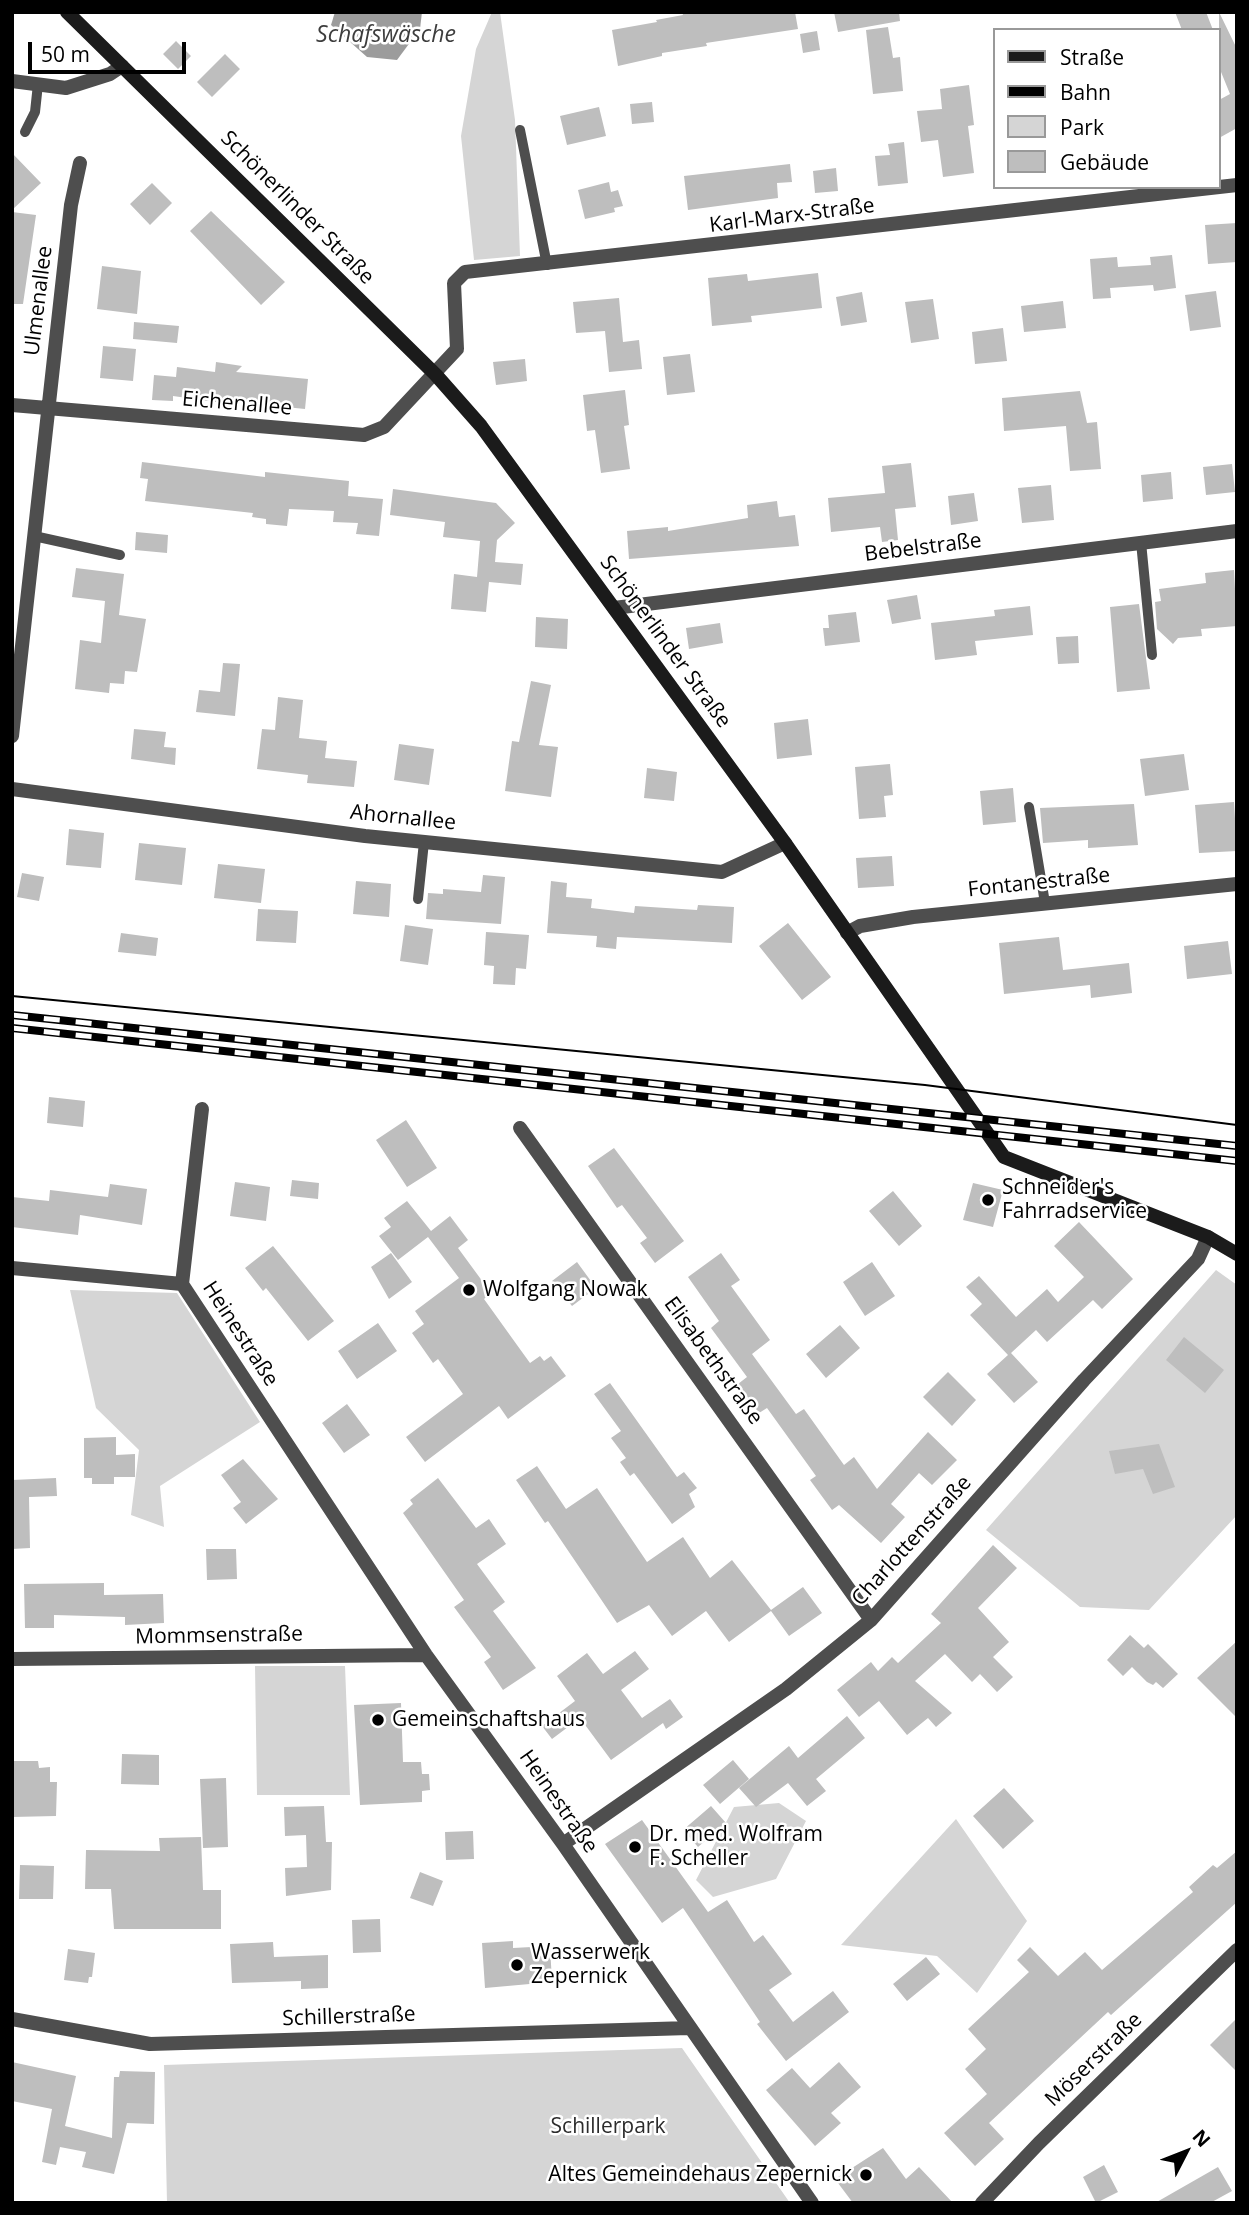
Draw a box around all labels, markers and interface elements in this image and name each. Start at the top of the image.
water label: Schafswäsche [316,21,456,49]
scale bar [32,28,189,72]
legend [993,28,1221,189]
text: 50 m [41,40,90,68]
text: Straße [1060,43,1124,71]
text: Bahn [1060,78,1111,106]
text: Park [1060,113,1104,141]
street label: Schönerlinder Straße [215,126,379,290]
text: Gebäude [1060,148,1149,176]
street label: Karl-Marx-Straße [708,193,876,239]
street label: Ulmenallee [20,245,58,357]
street label: Eichenallee [181,387,293,421]
street label: Bebelstraße [863,528,983,568]
street label: Schönerlinder Straße [594,551,736,733]
street label: Ahornallee [349,800,457,836]
street label: Fontanestraße [967,863,1111,903]
place label: Schneider's Fahrradservice [1002,1175,1147,1225]
marker: Schneider's Fahrradservice [980,1192,996,1208]
street label: Heinestraße [197,1277,283,1391]
place label: Wolfgang Nowak [483,1277,648,1303]
marker: Wolfgang Nowak [461,1282,477,1298]
street label: Elisabethstraße [658,1292,768,1430]
street label: Charlottenstraße [847,1471,977,1611]
street label: Mommsenstraße [135,1622,303,1650]
place label: Gemeinschaftshaus [392,1707,585,1733]
marker: Gemeinschaftshaus [370,1712,386,1728]
street label: Heinestraße [513,1746,603,1858]
place label: Dr. med. Wolfram F. Scheller [649,1822,823,1872]
marker: Dr. med. Wolfram F. Scheller [627,1839,643,1855]
place label: Wasserwerk Zepernick [531,1940,650,1990]
marker: Wasserwerk Zepernick [509,1957,525,1973]
street label: Schillerstraße [282,2002,416,2032]
street label: Möserstraße [1040,2008,1148,2112]
park label: Schillerpark [551,2114,665,2140]
north arrow [1151,2117,1221,2187]
text: N [1187,2124,1216,2152]
place label: Altes Gemeindehaus Zepernick [548,2162,852,2188]
marker: Altes Gemeindehaus Zepernick [858,2167,874,2183]

